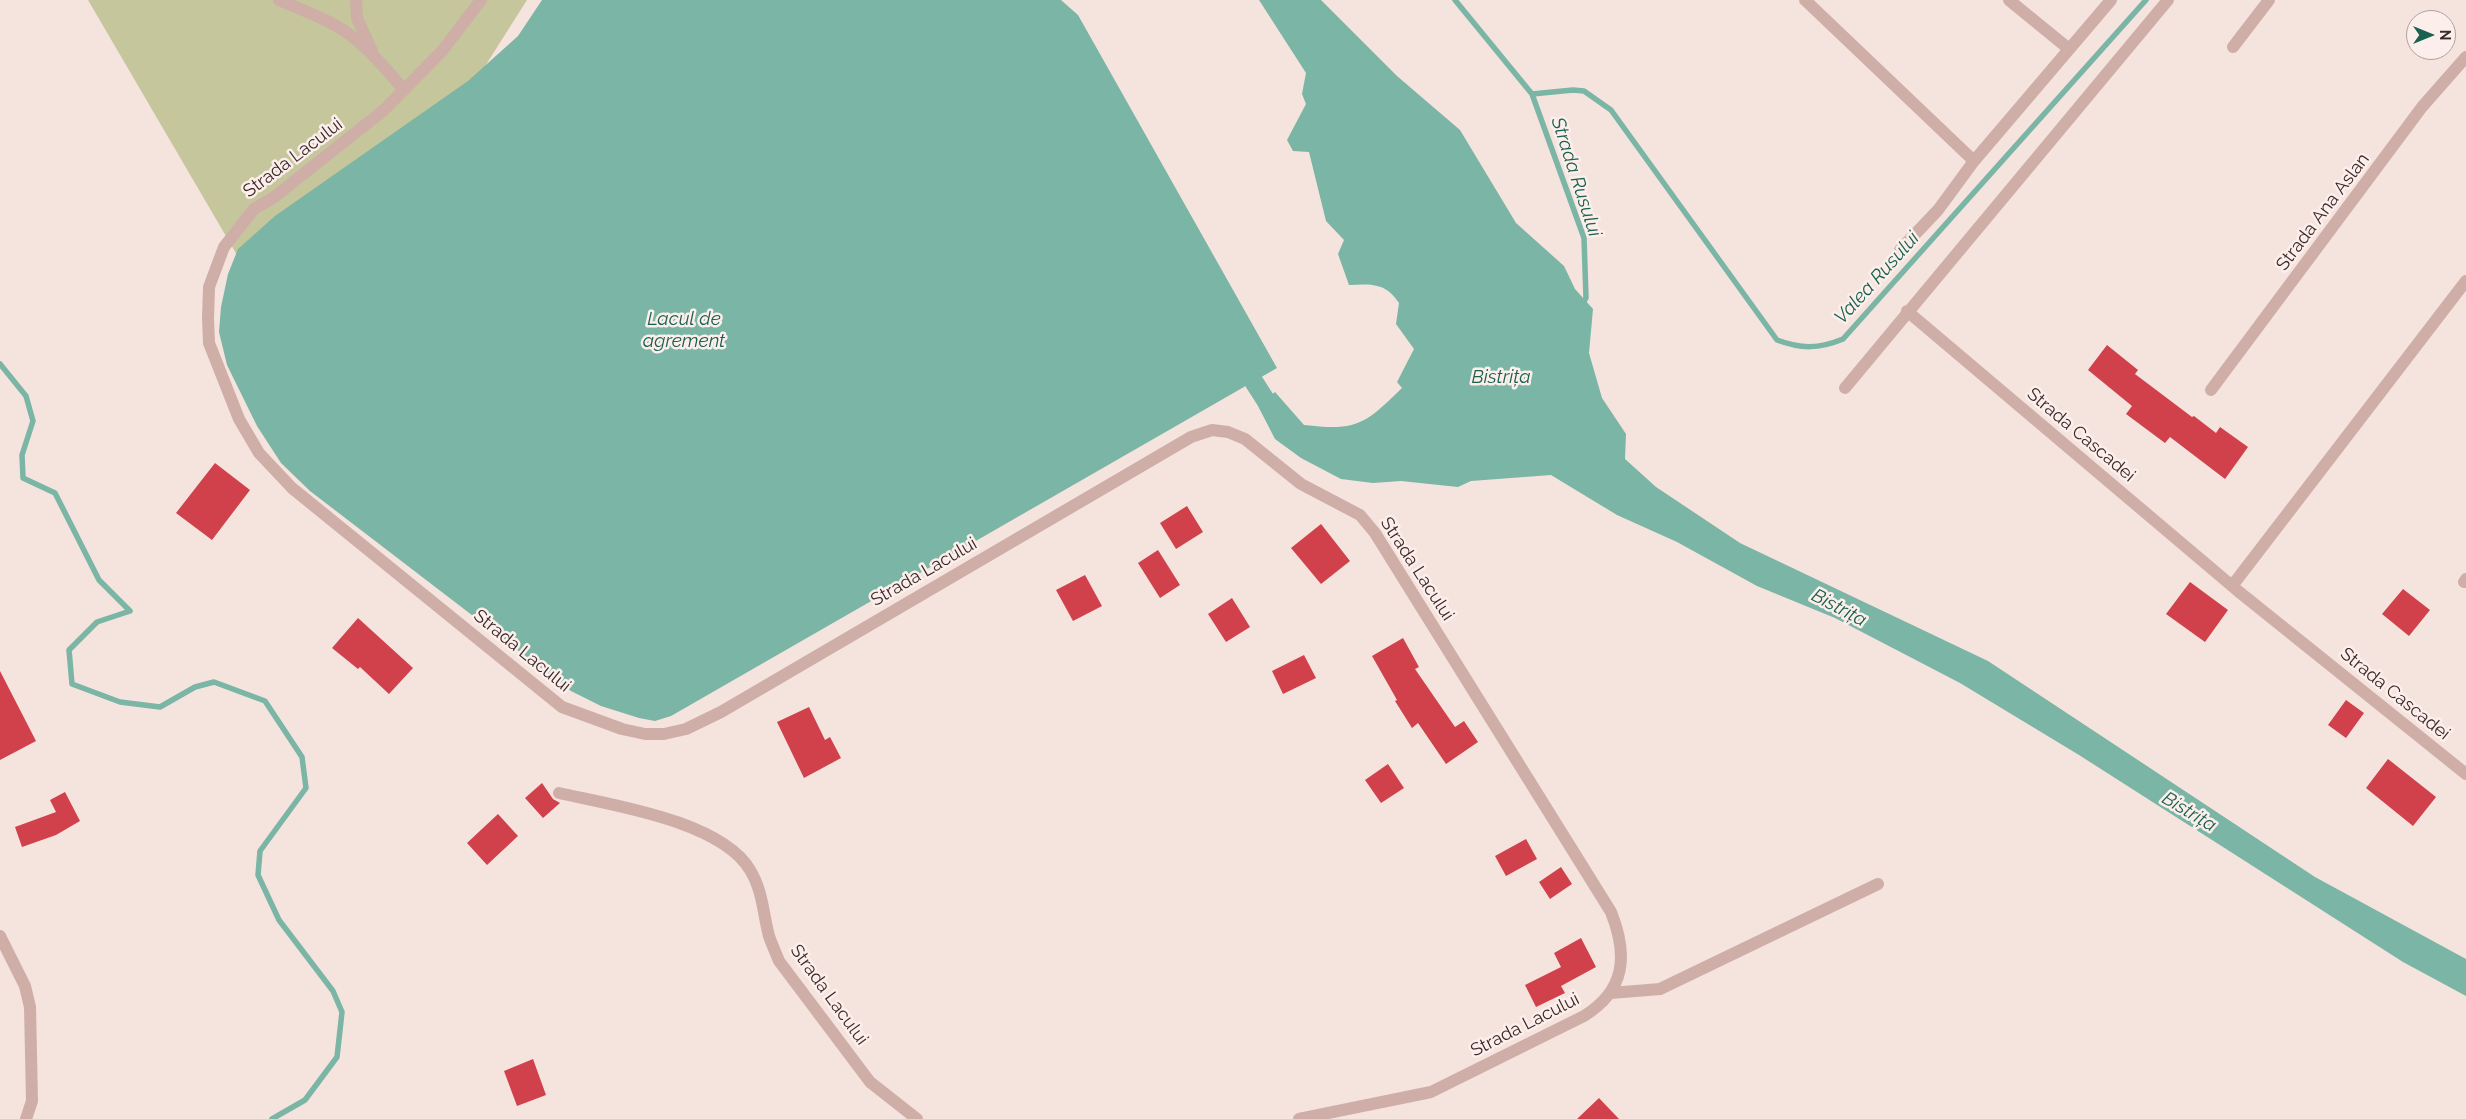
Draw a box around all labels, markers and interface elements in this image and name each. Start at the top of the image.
north arrow [2406,10,2456,60]
text: N [2437,30,2453,40]
street label: Strada Lacului [239,114,347,202]
water label: Strada Rusului [1546,114,1606,240]
street label: Strada Ana Aslan [2272,149,2374,275]
water label: Valea Rusului [1830,227,1924,329]
water label: Lacul de agrement [643,308,725,352]
water label: Bistrița [1471,366,1531,388]
street label: Strada Cascadei [2022,383,2140,487]
street label: Strada Lacului [1376,513,1458,625]
street label: Strada Lacului [867,533,981,611]
water label: Bistrița [1808,584,1870,632]
street label: Strada Lacului [469,605,575,697]
street label: Strada Cascadei [2336,643,2454,745]
water label: Bistrița [2158,787,2220,837]
street label: Strada Lacului [785,941,873,1049]
street label: Strada Lacului [1467,988,1583,1062]

